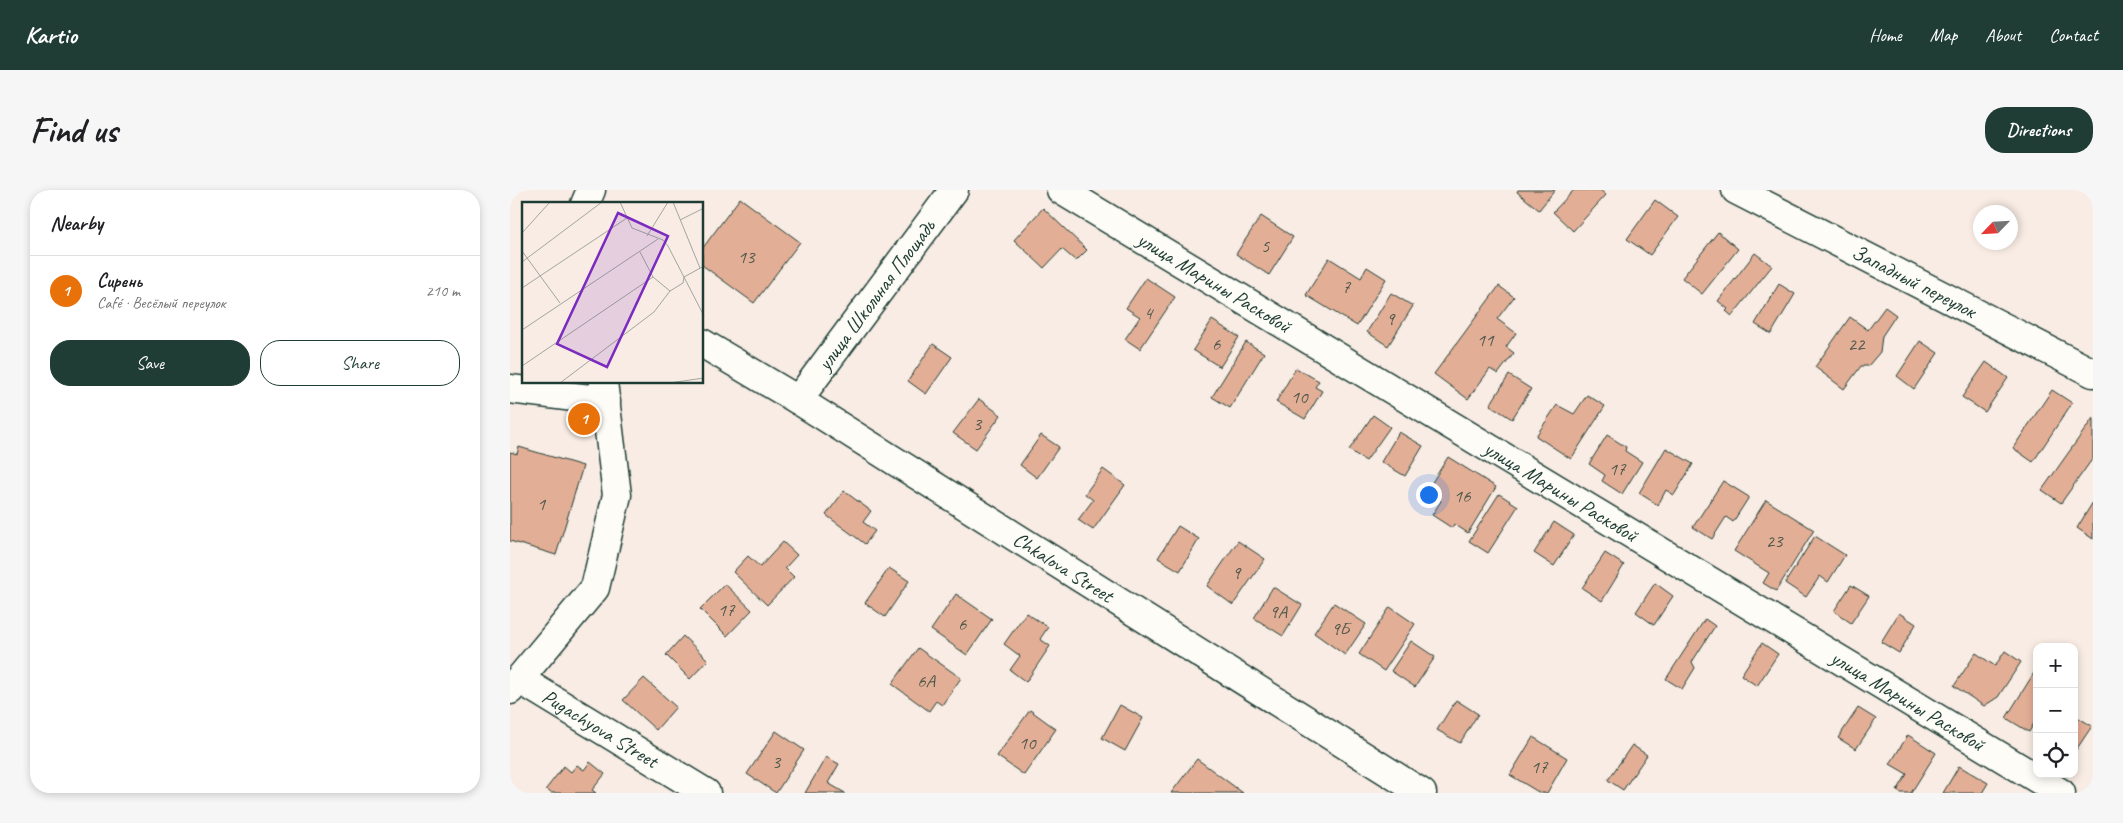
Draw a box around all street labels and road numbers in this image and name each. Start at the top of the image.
street label: улица Школьная Площадь [810,213,941,377]
street label: улица Марины Расковой [1131,225,1297,339]
street label: Западный переулок [1848,239,1982,325]
street label: улица Марины Расковой [1478,434,1644,549]
street label: Chkalova Street [1008,526,1120,609]
street label: улица Марины Расковой [1825,643,1991,758]
street label: Pugachyova Street [537,683,665,775]

